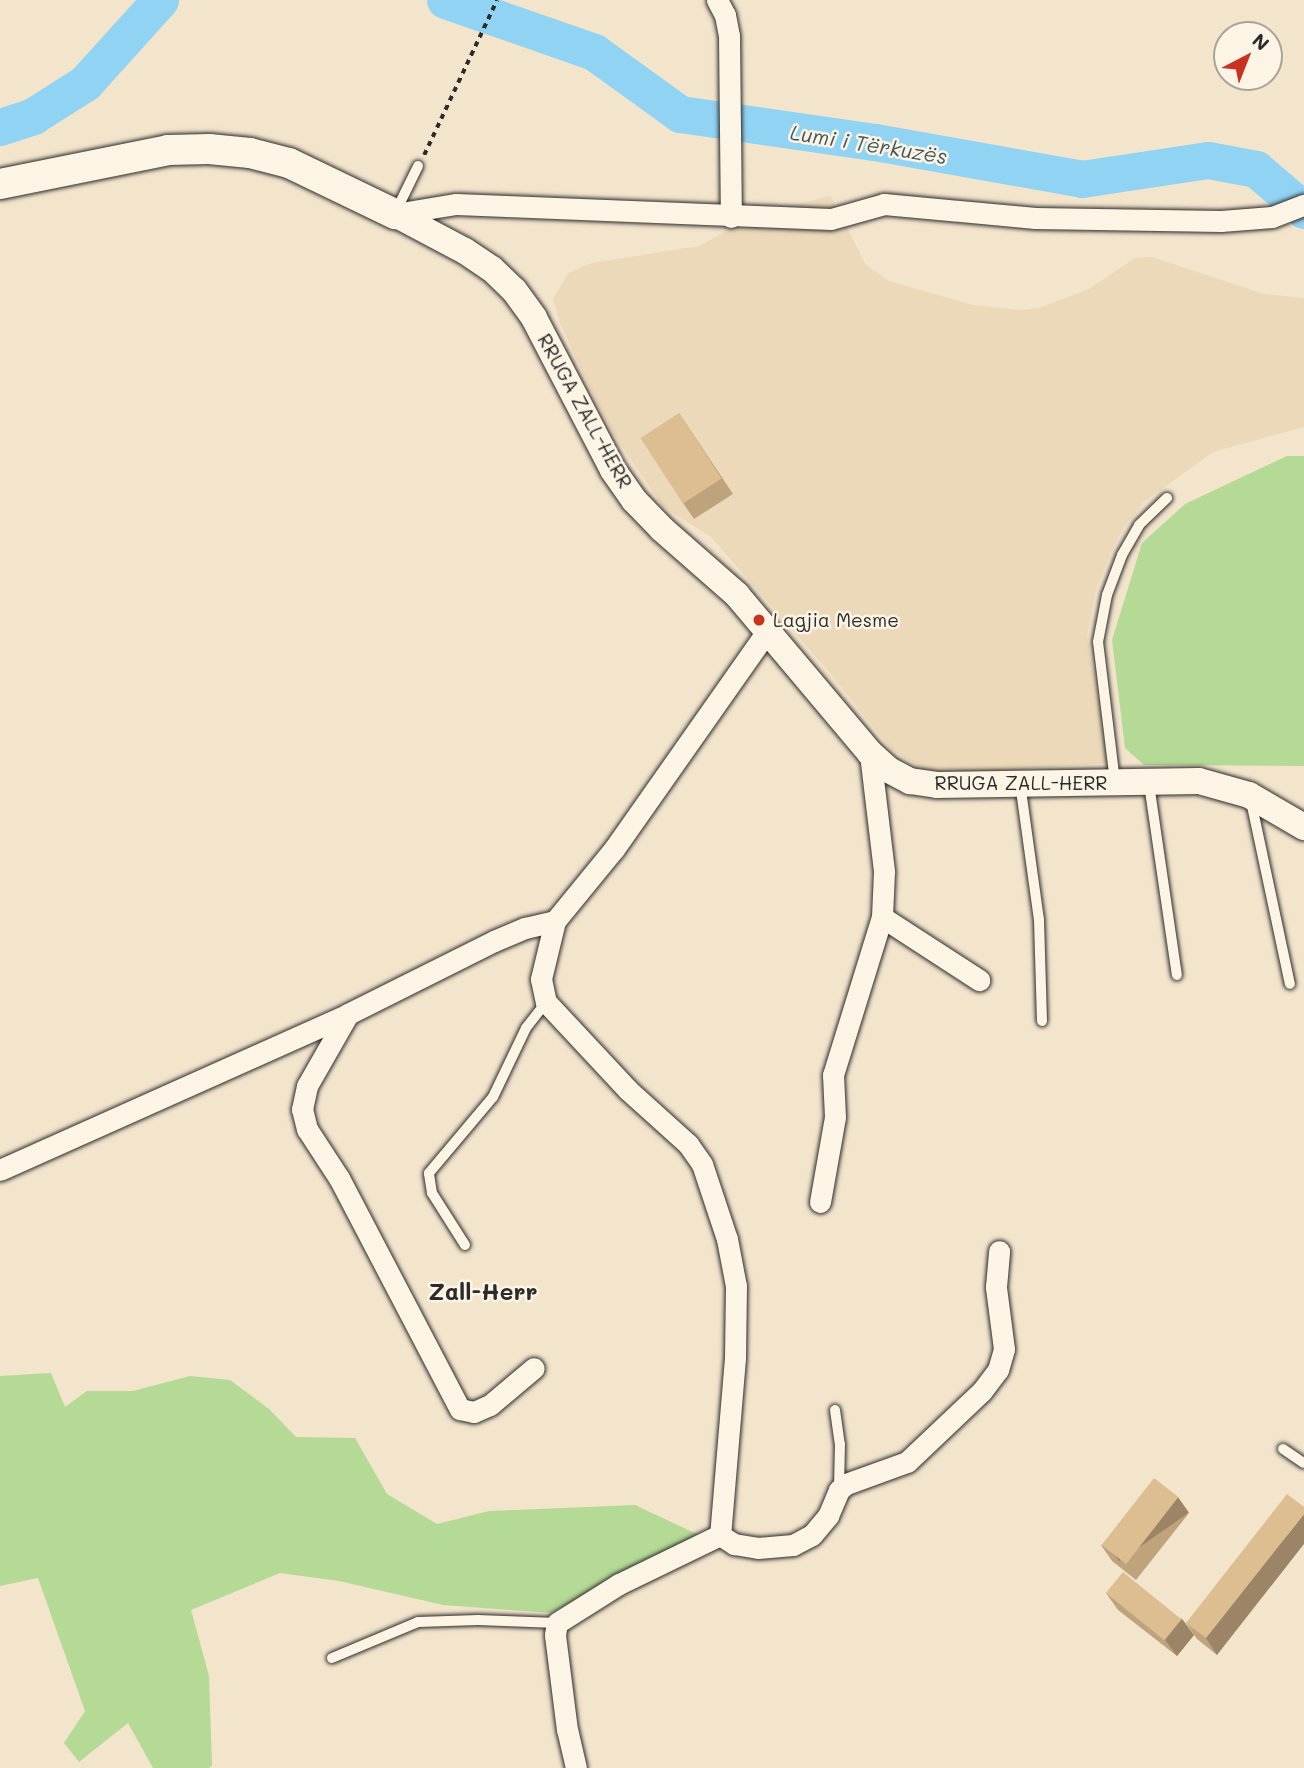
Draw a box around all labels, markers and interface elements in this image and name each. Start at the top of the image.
north arrow [1213,21,1283,91]
text: N [1247,27,1275,56]
water label: Lumi i Tërkuzës [789,119,949,169]
street label: RRUGA ZALL-HERR [533,330,637,492]
place label: Lagjia Mesme [773,609,899,631]
marker: Lagjia Mesme [751,612,767,628]
street label: RRUGA ZALL-HERR [934,772,1108,794]
district label: Zall-Herr [429,1277,537,1305]

